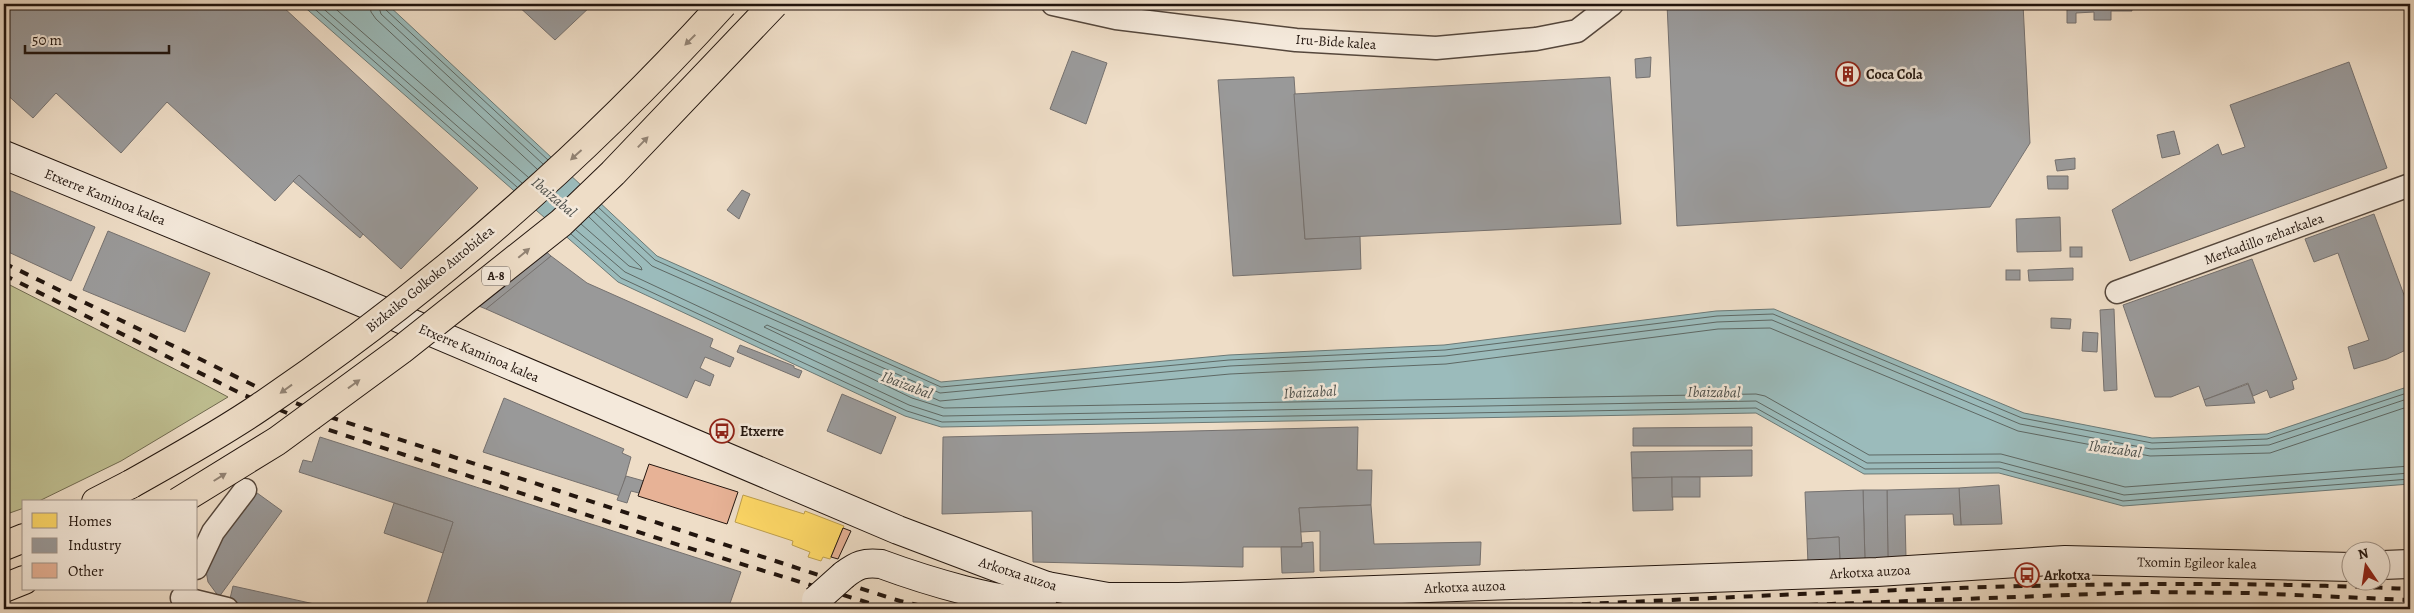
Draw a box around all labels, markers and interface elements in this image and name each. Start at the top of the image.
scale bar [25,22,169,54]
text: 50 m [32,30,62,50]
street label: Iru-Bide kalea [1295,30,1377,54]
one-way arrow [684,33,696,45]
building icon: Coca Cola [1835,61,1861,87]
place label: Coca Cola [1866,65,1923,84]
one-way arrow [637,137,649,149]
one-way arrow [570,149,582,161]
street label: Etxerre Kaminoa kalea [42,164,169,230]
water label: Ibaizabal [527,172,581,222]
street label: Merkadillo zeharkalea [2202,208,2327,269]
street label: Bizkaiko Golkoko Autobidea [362,221,499,337]
one-way arrow [518,248,531,259]
road number: A-8 [482,266,510,286]
street label: Etxerre Kaminoa kalea [416,319,543,387]
water label: Ibaizabal [879,366,936,404]
one-way arrow [347,379,360,390]
water label: Ibaizabal [1283,381,1337,403]
water label: Ibaizabal [1687,382,1741,402]
one-way arrow [279,384,293,394]
bus stop icon: Etxerre [709,418,735,444]
place label: Etxerre [740,422,785,441]
water label: Ibaizabal [2087,435,2143,463]
one-way arrow [214,472,227,482]
legend [22,500,198,590]
text: Homes [68,511,112,531]
text: Industry [68,535,122,555]
north arrow [2342,540,2392,590]
text: N [2356,543,2370,564]
street label: Arkotxa auzoa [975,552,1060,596]
street label: Txomin Egileor kalea [2137,552,2257,574]
street label: Arkotxa auzoa [1828,560,1912,584]
text: Other [68,561,104,581]
bus stop icon: Arkotxa [2014,562,2040,588]
place label: Arkotxa [2043,566,2091,585]
street label: Arkotxa auzoa [1423,576,1506,598]

